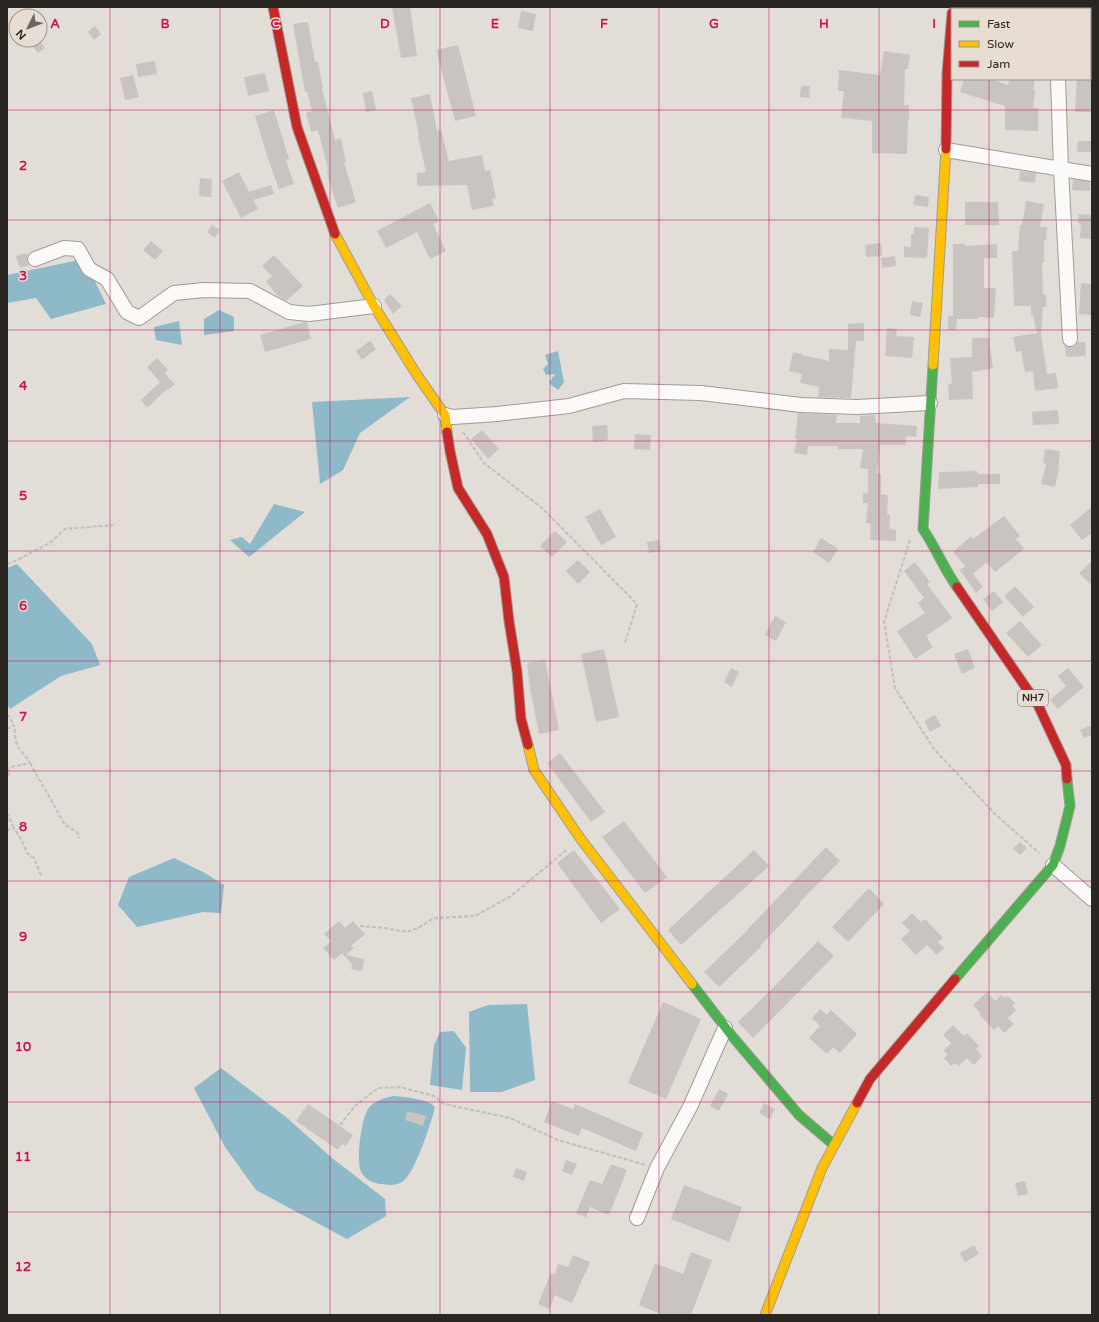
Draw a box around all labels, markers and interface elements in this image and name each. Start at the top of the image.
north arrow [8,8,48,48]
legend [951,8,1091,80]
text: A [50,16,60,32]
text: B [160,16,170,32]
text: C [270,16,280,32]
text: D [380,16,390,32]
text: E [491,16,499,32]
text: F [600,16,608,32]
text: G [709,16,719,32]
text: H [819,16,829,32]
text: I [932,16,936,32]
text: Fast [987,17,1011,31]
text: N [13,27,29,42]
text: Slow [987,37,1014,51]
text: Jam [987,57,1010,71]
text: 2 [19,158,27,174]
text: 3 [19,268,27,284]
text: 4 [19,378,28,394]
text: 5 [19,488,27,504]
text: 6 [19,598,27,614]
road number: NH7 [1018,690,1048,706]
text: 7 [19,709,27,725]
text: 8 [19,819,27,835]
text: 9 [19,929,27,945]
text: 10 [15,1039,31,1055]
text: 11 [15,1149,31,1165]
text: 12 [15,1259,31,1275]

